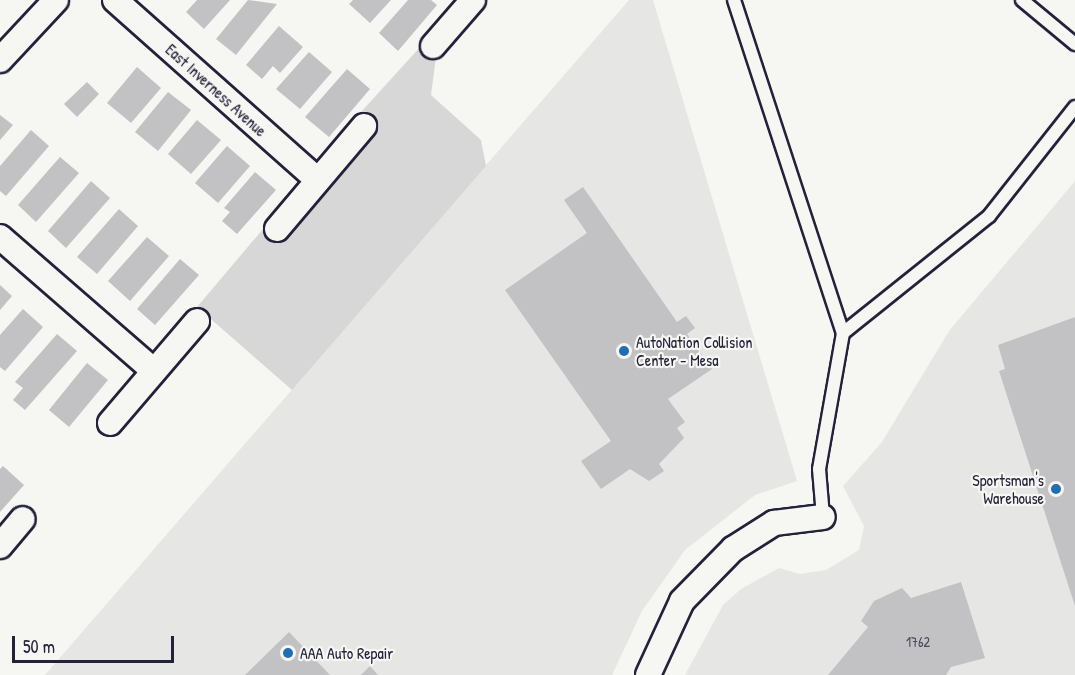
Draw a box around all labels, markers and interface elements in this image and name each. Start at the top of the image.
street label: East Inverness Avenue [162,40,270,140]
place label: AutoNation Collision Center - Mesa [636,332,753,370]
marker: AutoNation Collision Center - Mesa [617,344,631,358]
place label: Sportsman's Warehouse [972,470,1044,508]
marker: Sportsman's Warehouse [1049,482,1063,496]
scale bar [15,624,177,662]
text: 50 m [23,634,55,659]
house number: 1762 [906,634,930,650]
place label: AAA Auto Repair [300,643,393,663]
marker: AAA Auto Repair [281,646,295,660]

